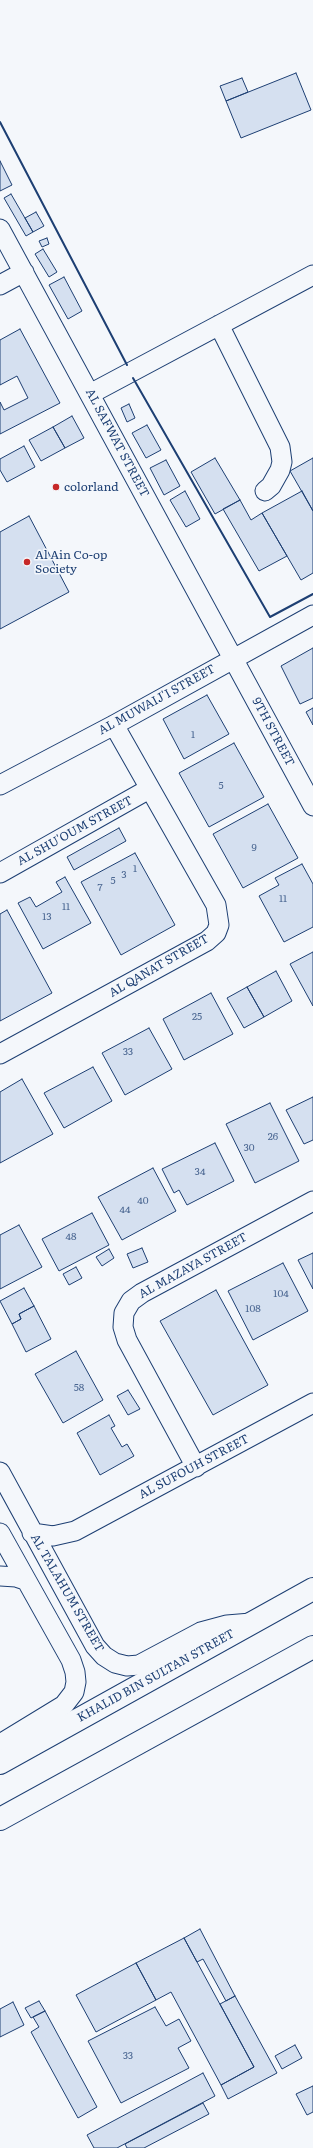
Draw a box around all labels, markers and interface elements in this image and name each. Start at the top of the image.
street label: AL SAFWAT STREET [82,386,152,500]
place label: colorland [64,480,119,494]
marker: colorland [51,482,61,492]
place label: Al Ain Co-op Society [35,548,107,576]
marker: Al Ain Co-op Society [22,557,32,567]
street label: AL MUWAIJ'I STREET [96,662,218,738]
street label: 9TH STREET [249,695,297,769]
house number: 1 [191,729,195,741]
house number: 5 [218,780,224,792]
street label: AL SHU'OUM STREET [15,793,135,869]
house number: 9 [251,842,257,854]
house number: 1 [133,863,137,875]
house number: 3 [121,869,127,881]
house number: 5 [110,875,116,887]
house number: 7 [97,882,103,894]
house number: 11 [279,893,287,905]
house number: 11 [62,901,70,913]
house number: 13 [42,911,52,923]
street label: AL QANAT STREET [107,932,211,1000]
house number: 25 [192,1011,202,1023]
house number: 33 [123,1046,133,1058]
house number: 26 [268,1131,278,1143]
house number: 30 [243,1142,255,1154]
house number: 34 [195,1166,205,1178]
house number: 40 [137,1195,149,1207]
house number: 44 [119,1204,131,1216]
street label: AL MAZAYA STREET [136,1230,250,1302]
house number: 48 [65,1231,77,1243]
house number: 104 [273,1288,289,1300]
house number: 108 [245,1303,261,1315]
house number: 58 [74,1382,84,1394]
street label: AL SUFOUH STREET [136,1432,252,1502]
street label: AL TALAHUM STREET [27,1531,107,1655]
street label: KHALID BIN SULTAN STREET [75,1627,237,1725]
house number: 33 [123,2050,133,2062]

